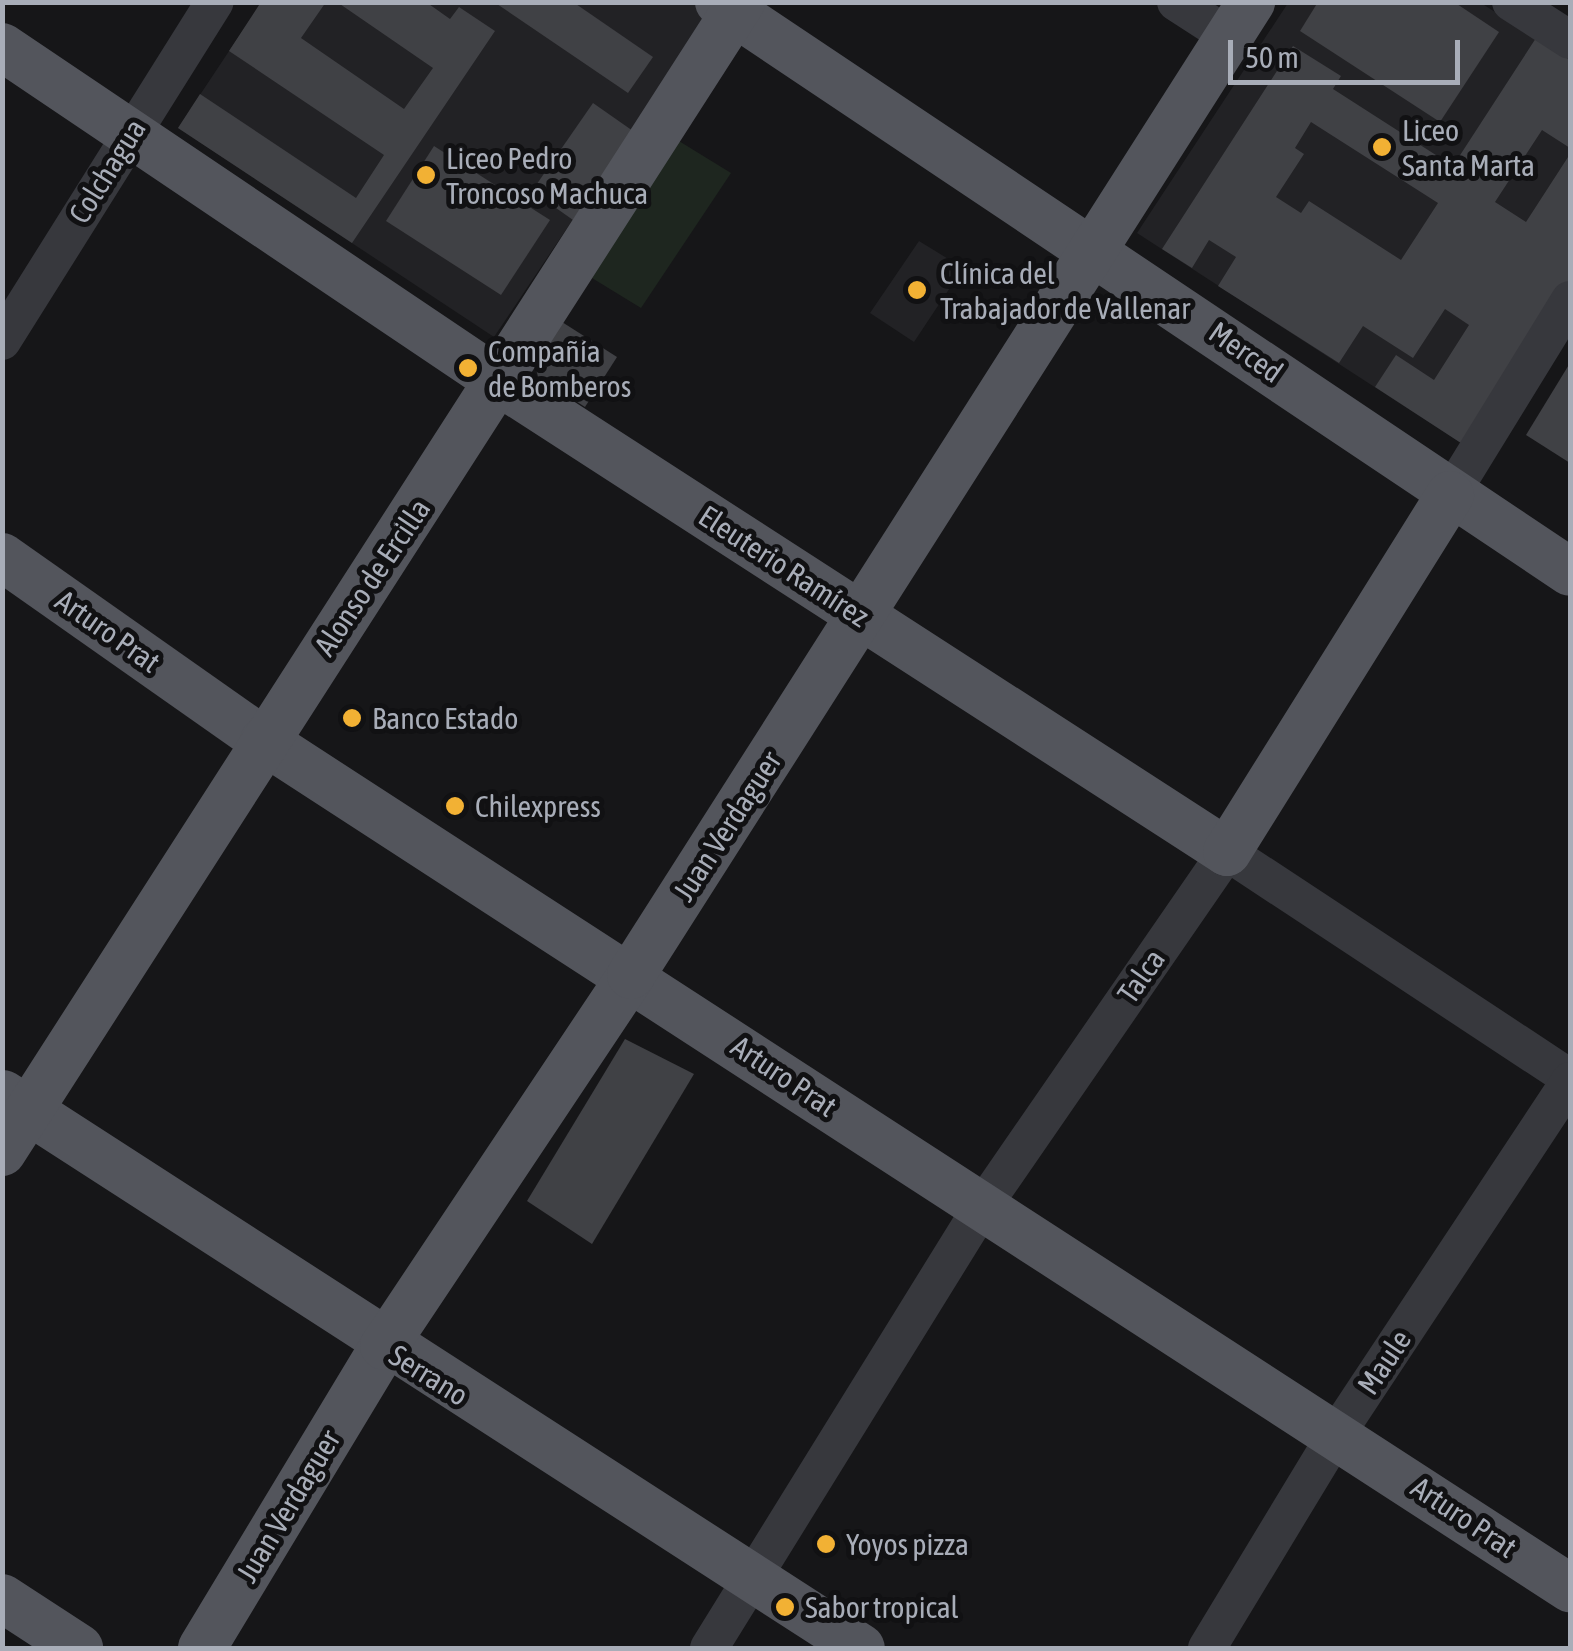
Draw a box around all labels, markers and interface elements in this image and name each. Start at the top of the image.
scale bar [1233,20,1466,82]
text: 50 m [1245,40,1299,74]
street label: Colchagua [61,112,153,230]
place label: Liceo Santa Marta [1402,112,1535,182]
marker: Liceo Santa Marta [1371,136,1393,158]
place label: Liceo Pedro Troncoso Machuca [446,140,648,210]
marker: Liceo Pedro Troncoso Machuca [415,164,437,186]
place label: Clínica del Trabajador de Vallenar [940,255,1190,326]
marker: Clínica del Trabajador de Vallenar [904,277,930,303]
street label: Merced [1202,314,1290,390]
place label: Compañía de Bomberos [488,333,631,404]
marker: Compañía de Bomberos [457,357,479,379]
street label: Alonso de Ercilla [306,492,438,662]
street label: Eleuterio Ramírez [692,498,876,634]
street label: Arturo Prat [49,582,167,680]
place label: Banco Estado [372,700,518,736]
marker: Banco Estado [341,707,363,729]
street label: Juan Verdaguer [665,744,789,908]
place label: Chilexpress [475,788,601,824]
marker: Chilexpress [444,795,466,817]
street label: Talca [1110,942,1172,1010]
street label: Arturo Prat [725,1028,843,1124]
street label: Maule [1350,1323,1418,1401]
street label: Serrano [383,1337,475,1413]
street label: Juan Verdaguer [229,1423,347,1589]
street label: Arturo Prat [1405,1469,1523,1565]
place label: Yoyos pizza [846,1526,969,1562]
marker: Yoyos pizza [815,1533,837,1555]
place label: Sabor tropical [805,1589,959,1625]
marker: Sabor tropical [774,1596,796,1618]

